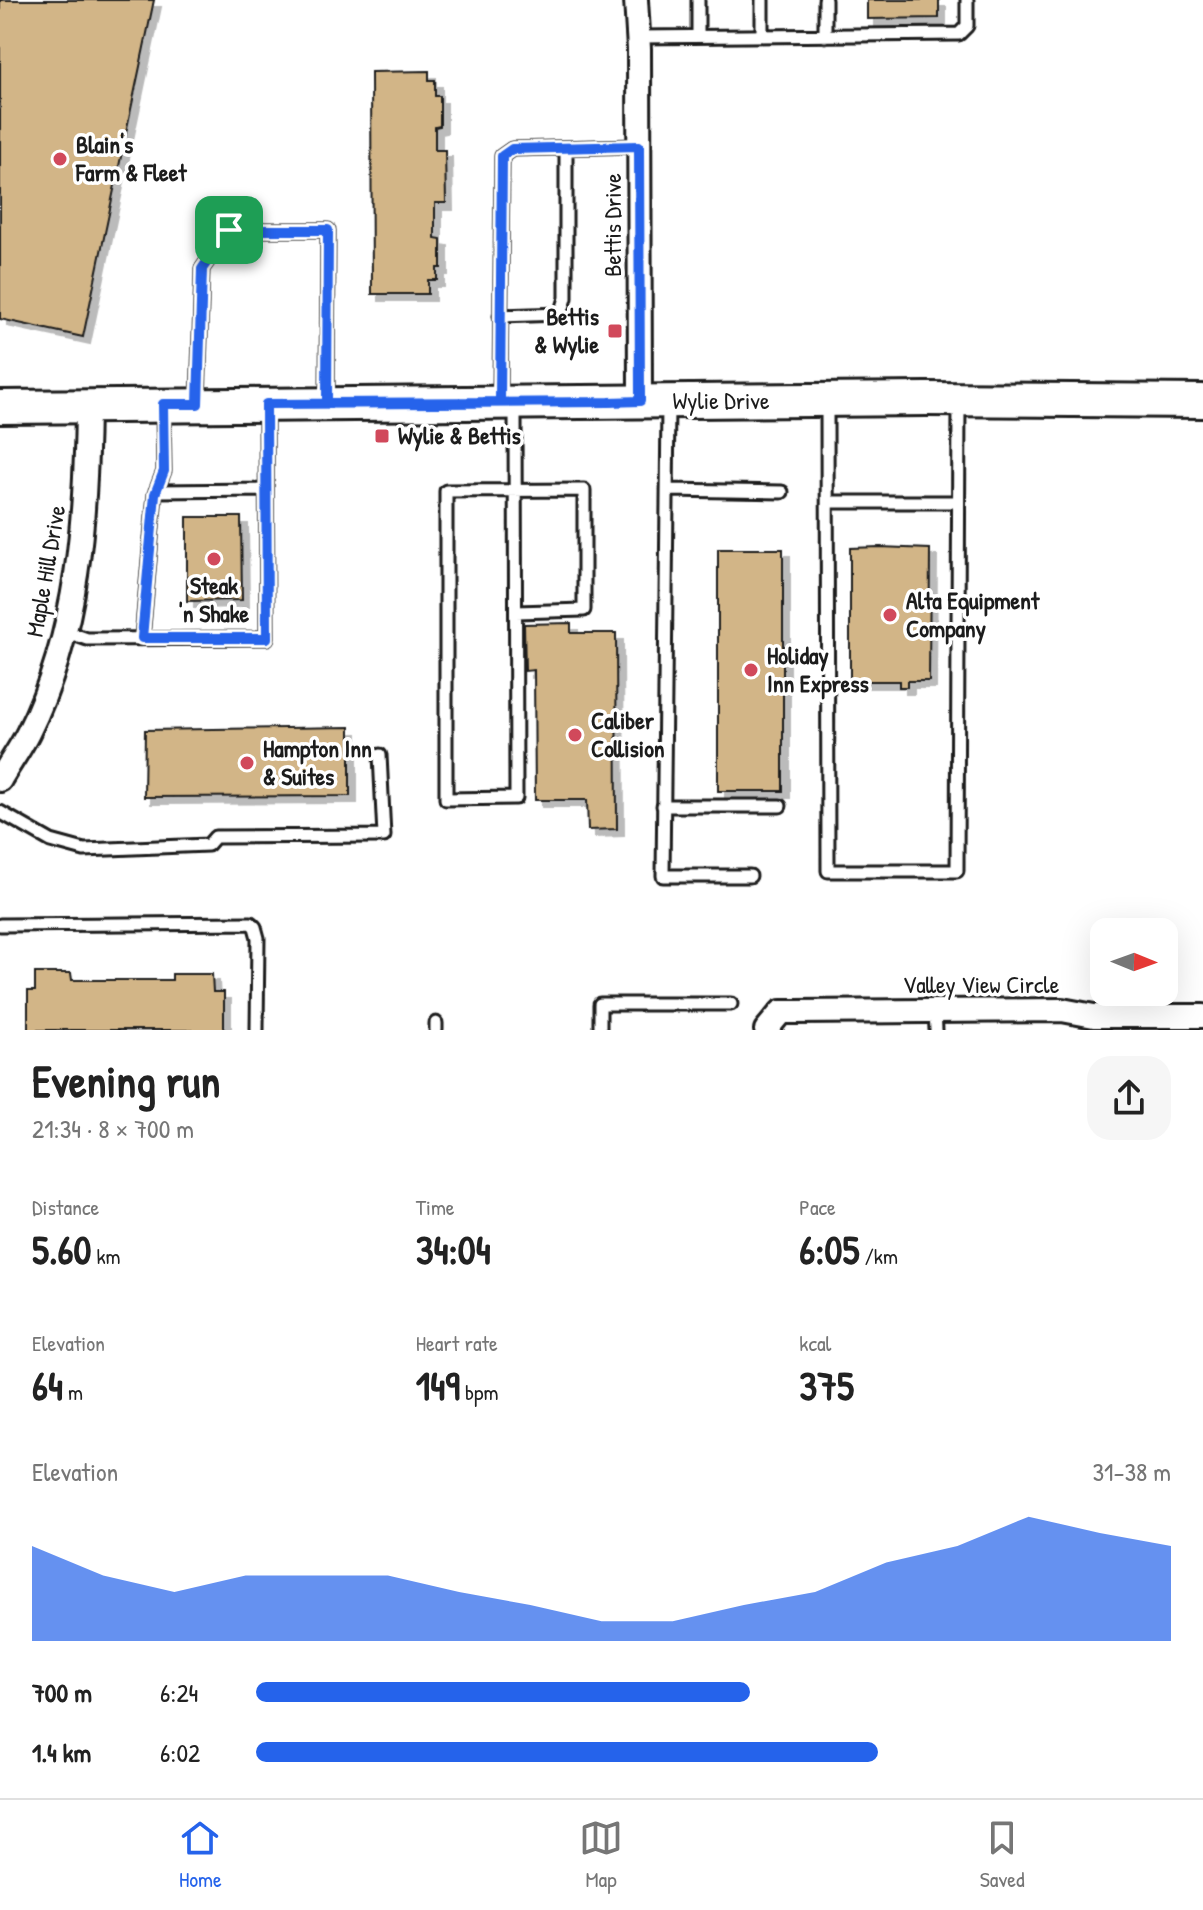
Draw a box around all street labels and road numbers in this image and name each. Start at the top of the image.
street label: Bettis Drive [596,173,628,277]
street label: Wylie Drive [673,384,770,416]
street label: Maple Hill Drive [18,502,72,639]
street label: Valley View Circle [903,968,1060,1000]

